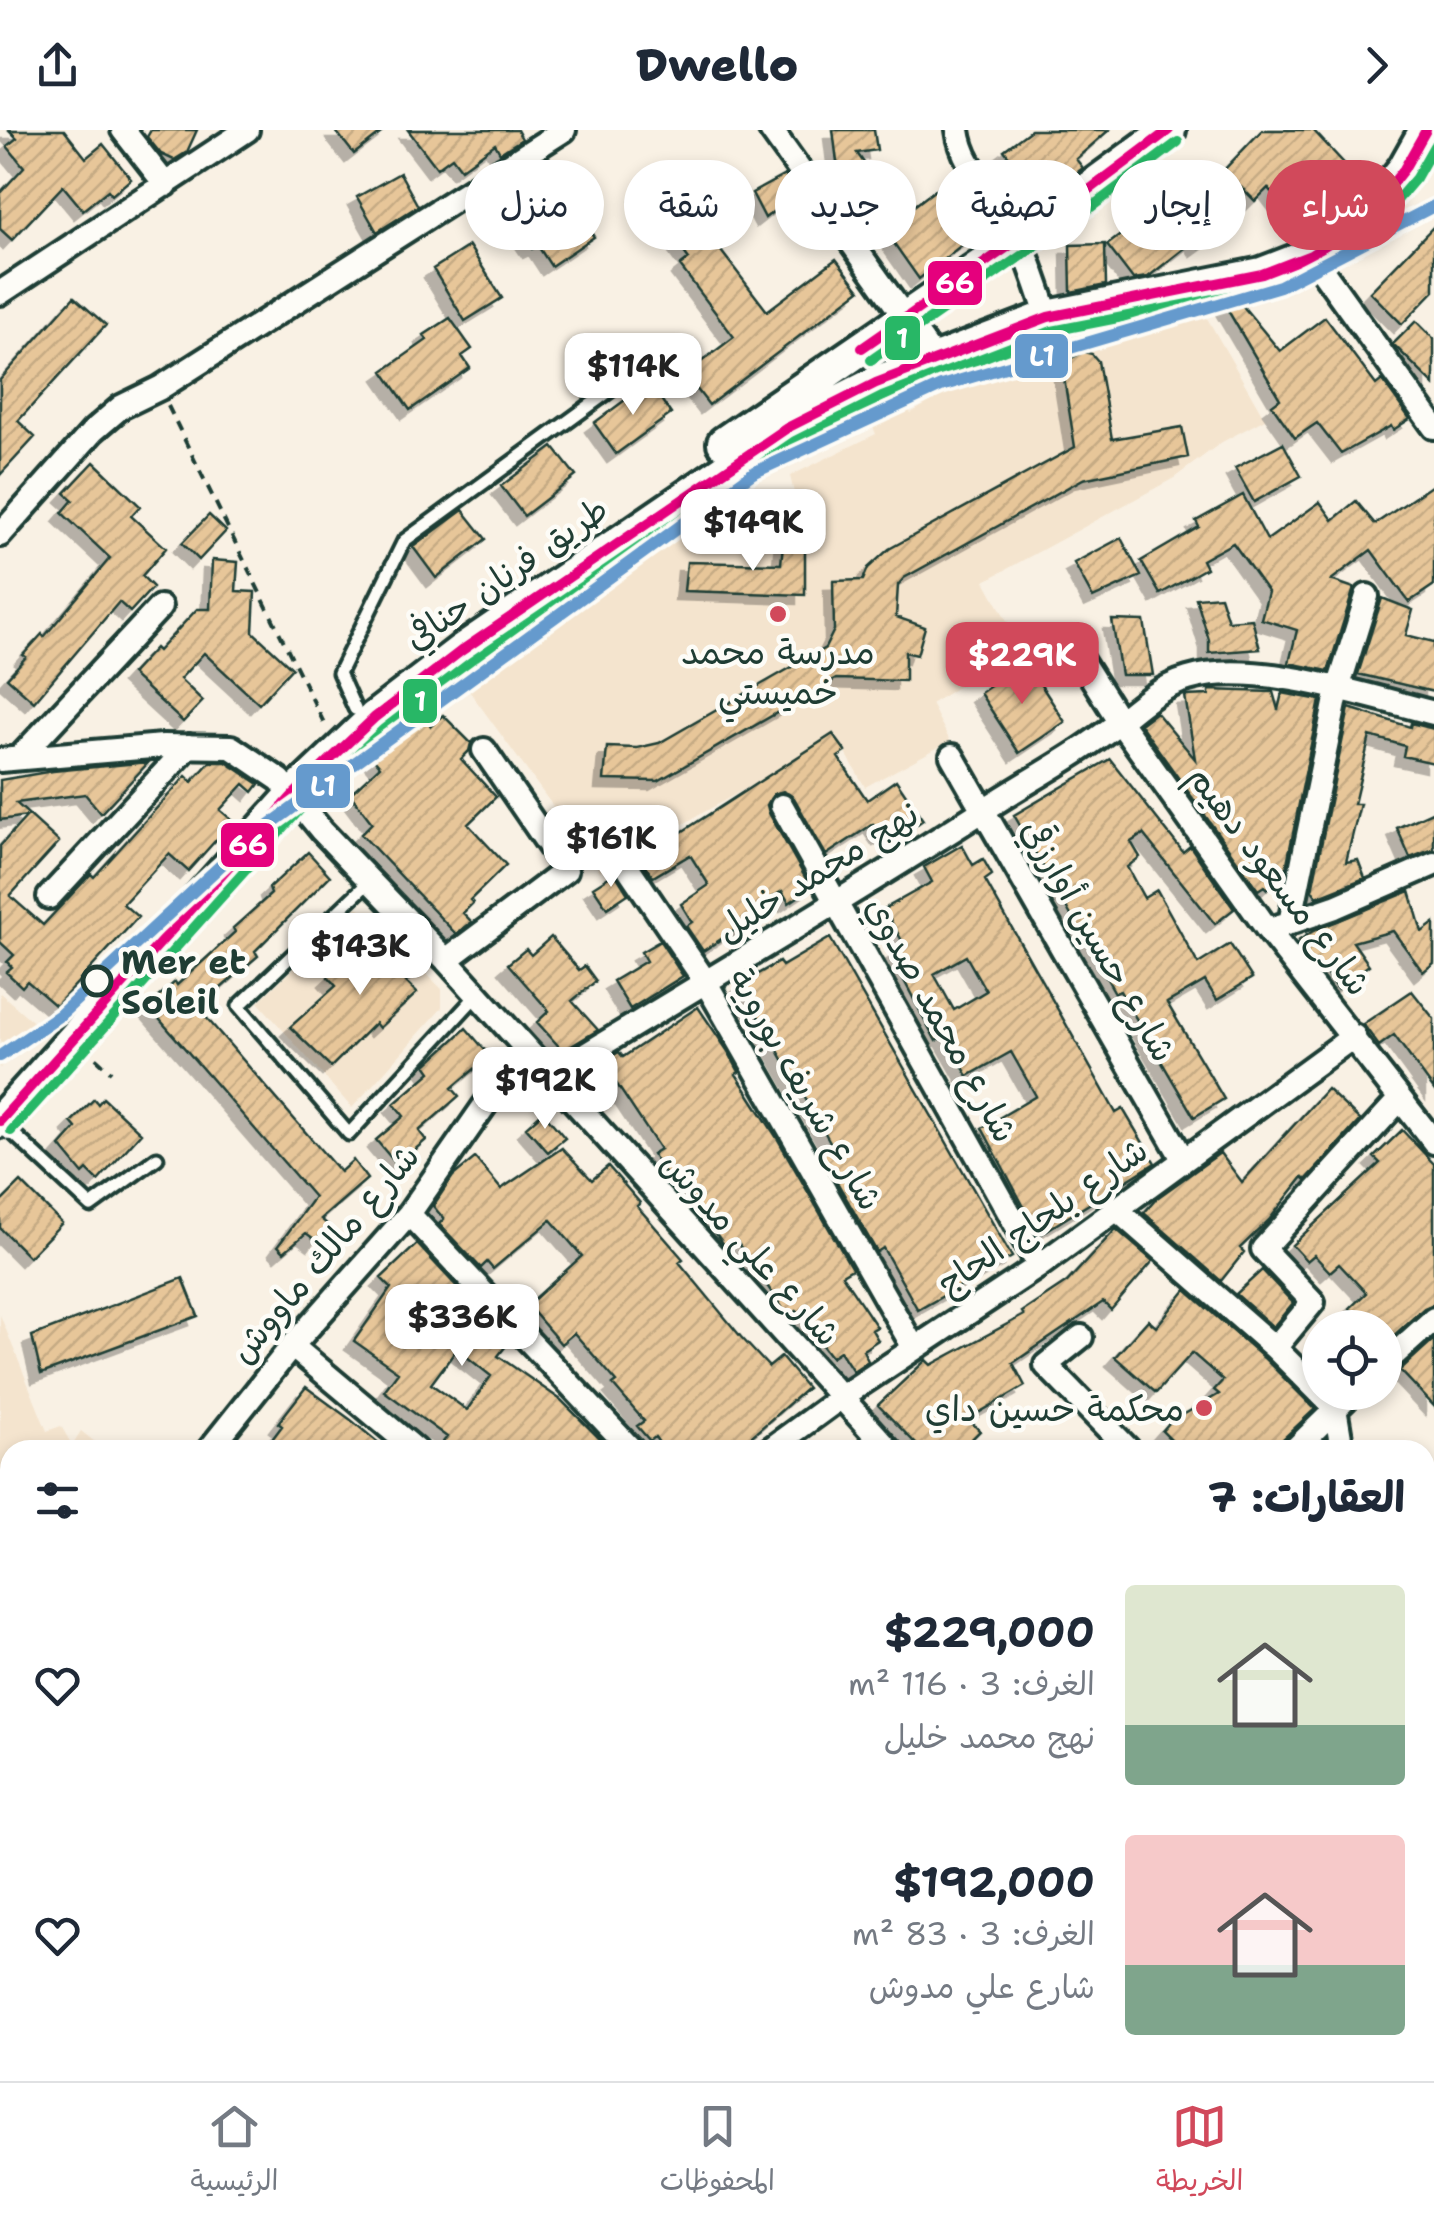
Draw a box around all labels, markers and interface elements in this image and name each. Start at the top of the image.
text: Dwello [636,35,798,95]
icon: share [30,38,85,93]
icon: forward [1349,38,1404,93]
chip: منزل [465,160,604,250]
chip: شقة [624,160,755,250]
chip: جديد [775,160,916,250]
chip: تصفية [936,160,1091,250]
chip: إيجار [1111,160,1246,250]
chip: شراء [1266,160,1405,250]
line badge: 66 [926,259,984,307]
text: 66 [935,264,975,302]
line badge: 1 [883,314,922,362]
text: 1 [896,319,908,357]
line badge: L1 [1013,332,1070,380]
pin: $114K [563,333,703,418]
text: L1 [1029,337,1055,375]
text: $114K [587,344,679,387]
street label: طريق فرنان حنافي [395,485,619,662]
pin: $149K [683,489,823,574]
text: $149K [703,500,803,543]
marker: مدرسة محمد خميستي [767,603,789,625]
pin: $229K [952,622,1092,707]
place label: مدرسة محمد خميستي [681,628,875,723]
text: $229K [968,633,1076,676]
line badge: 1 [401,677,439,725]
text: 1 [414,682,426,720]
street label: شارع مسعود دهيم [1174,755,1382,1007]
line badge: L1 [294,762,352,810]
text: L1 [310,767,336,805]
street label: نهج محمد خليل [707,790,928,953]
pin: $161K [541,805,681,890]
street label: شارع حسين أوارزقي [1009,810,1188,1071]
text: $161K [566,816,656,859]
line badge: 66 [219,821,276,869]
text: 66 [228,826,268,864]
street label: شارع محمد صدوي [853,887,1029,1151]
pin: $143K [290,913,430,998]
text: $143K [310,924,410,967]
place label: Mer et Soleil [121,938,246,1025]
street label: شارع شريف بوروية [716,959,894,1220]
marker: Mer et Soleil [82,966,112,996]
pin: $192K [475,1047,615,1132]
text: $192K [495,1058,595,1101]
street label: شارع بلحاج الحاج [927,1126,1158,1308]
street label: شارع مالك ماووش [218,1134,431,1374]
street label: شارع علي مدوش [645,1140,851,1361]
pin: $336K [392,1284,532,1369]
text: $336K [407,1295,517,1338]
map controls [1302,1310,1402,1410]
button: locate [1302,1310,1402,1410]
place label: محكمة حسين داي [925,1385,1184,1434]
marker: محكمة حسين داي [1193,1397,1215,1419]
text: العقارات: 7 [1207,1469,1405,1525]
icon: filters [30,1473,85,1528]
text: $229,000 [884,1604,1095,1660]
icon: home [1205,1625,1325,1745]
icon: heart [30,1658,85,1713]
text: الغرف: 3 · 116 m² [848,1662,1095,1705]
text: نهج محمد خليل [884,1715,1095,1758]
text: $192,000 [893,1854,1095,1910]
icon: home [1205,1875,1325,1995]
icon: heart [30,1908,85,1963]
text: الغرف: 3 · 83 m² [852,1912,1095,1955]
text: شارع علي مدوش [869,1965,1095,2008]
tab: الرئيسية [191,2099,279,2205]
tab: المحفوظات [660,2099,775,2205]
tab: الخريطة [1156,2099,1243,2205]

